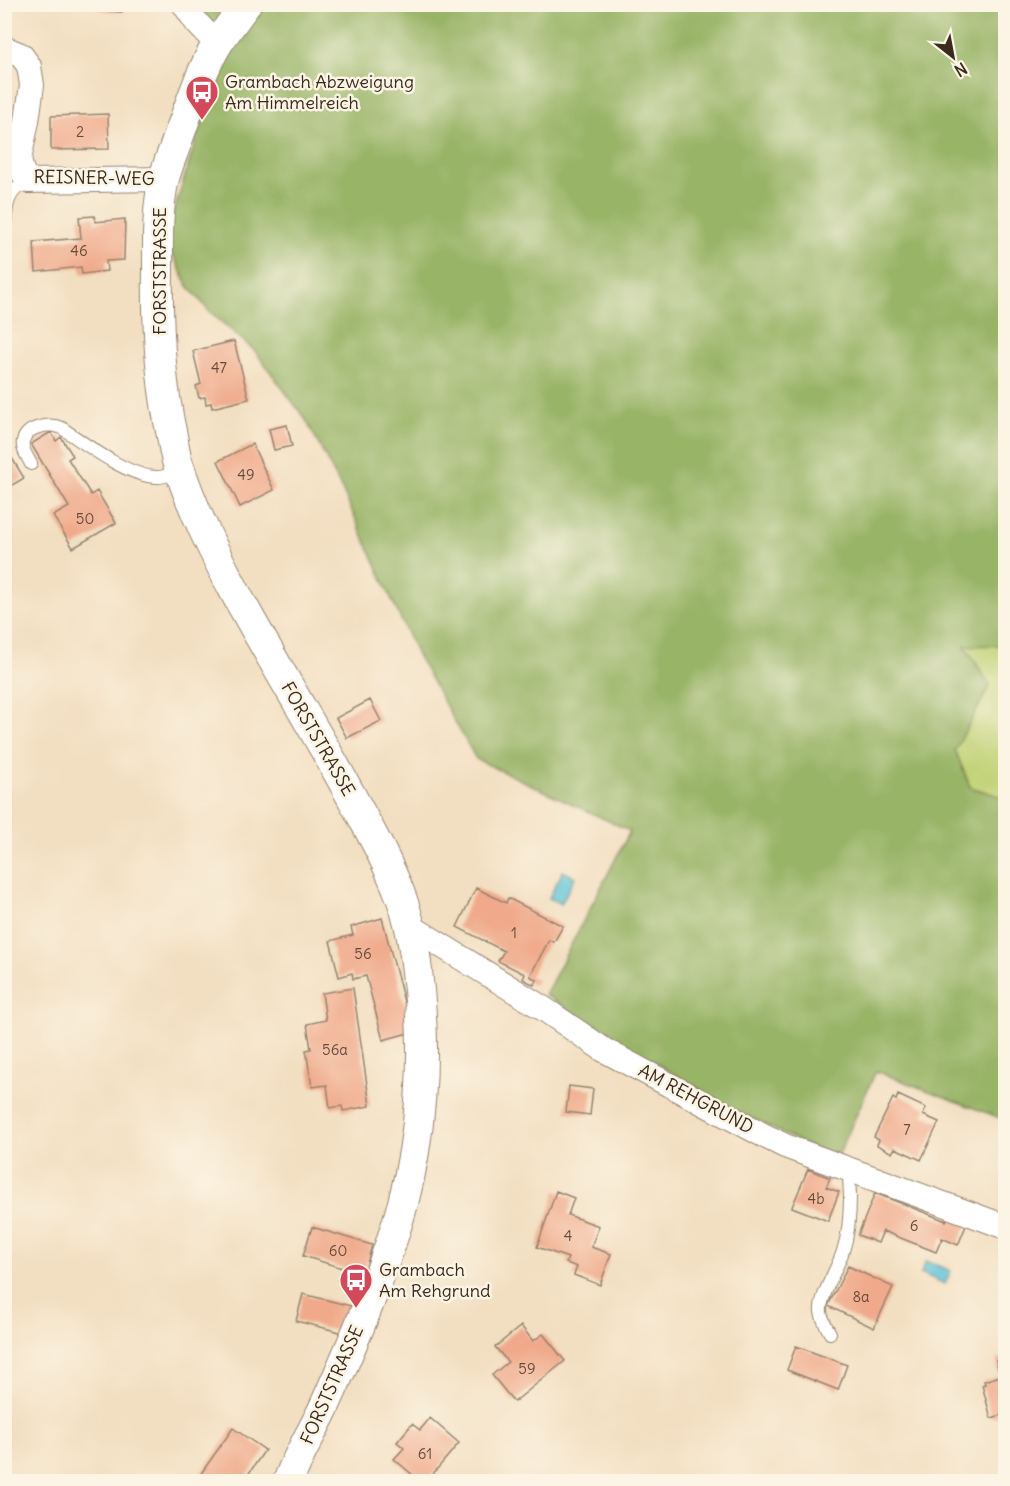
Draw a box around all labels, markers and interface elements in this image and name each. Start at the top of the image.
north arrow [923,27,983,87]
text: N [951,58,971,81]
place label: Grambach Abzweigung Am Himmelreich [225,70,414,114]
bus stop icon: Grambach Abzweigung Am Himmelreich [184,74,220,121]
house number: 2 [76,122,84,141]
street label: REISNER-WEG [33,165,155,190]
street label: FORSTSTRASSE [148,207,171,335]
house number: 46 [70,241,88,260]
house number: 47 [211,358,227,377]
house number: 49 [237,465,255,484]
house number: 50 [76,509,94,528]
street label: FORSTSTRASSE [276,678,360,800]
house number: 1 [511,923,517,942]
house number: 56 [354,944,372,963]
house number: 56a [322,1040,348,1059]
street label: AM REHGRUND [635,1059,758,1139]
house number: 7 [903,1120,911,1139]
house number: 4b [808,1189,824,1208]
house number: 6 [910,1216,918,1235]
house number: 4 [564,1226,573,1245]
house number: 60 [329,1241,347,1260]
place label: Grambach Am Rehgrund [379,1258,491,1302]
bus stop icon: Grambach Am Rehgrund [338,1262,374,1309]
house number: 8a [852,1287,870,1306]
street label: FORSTSTRASSE [295,1322,368,1448]
house number: 59 [518,1359,536,1378]
house number: 61 [418,1444,432,1463]

